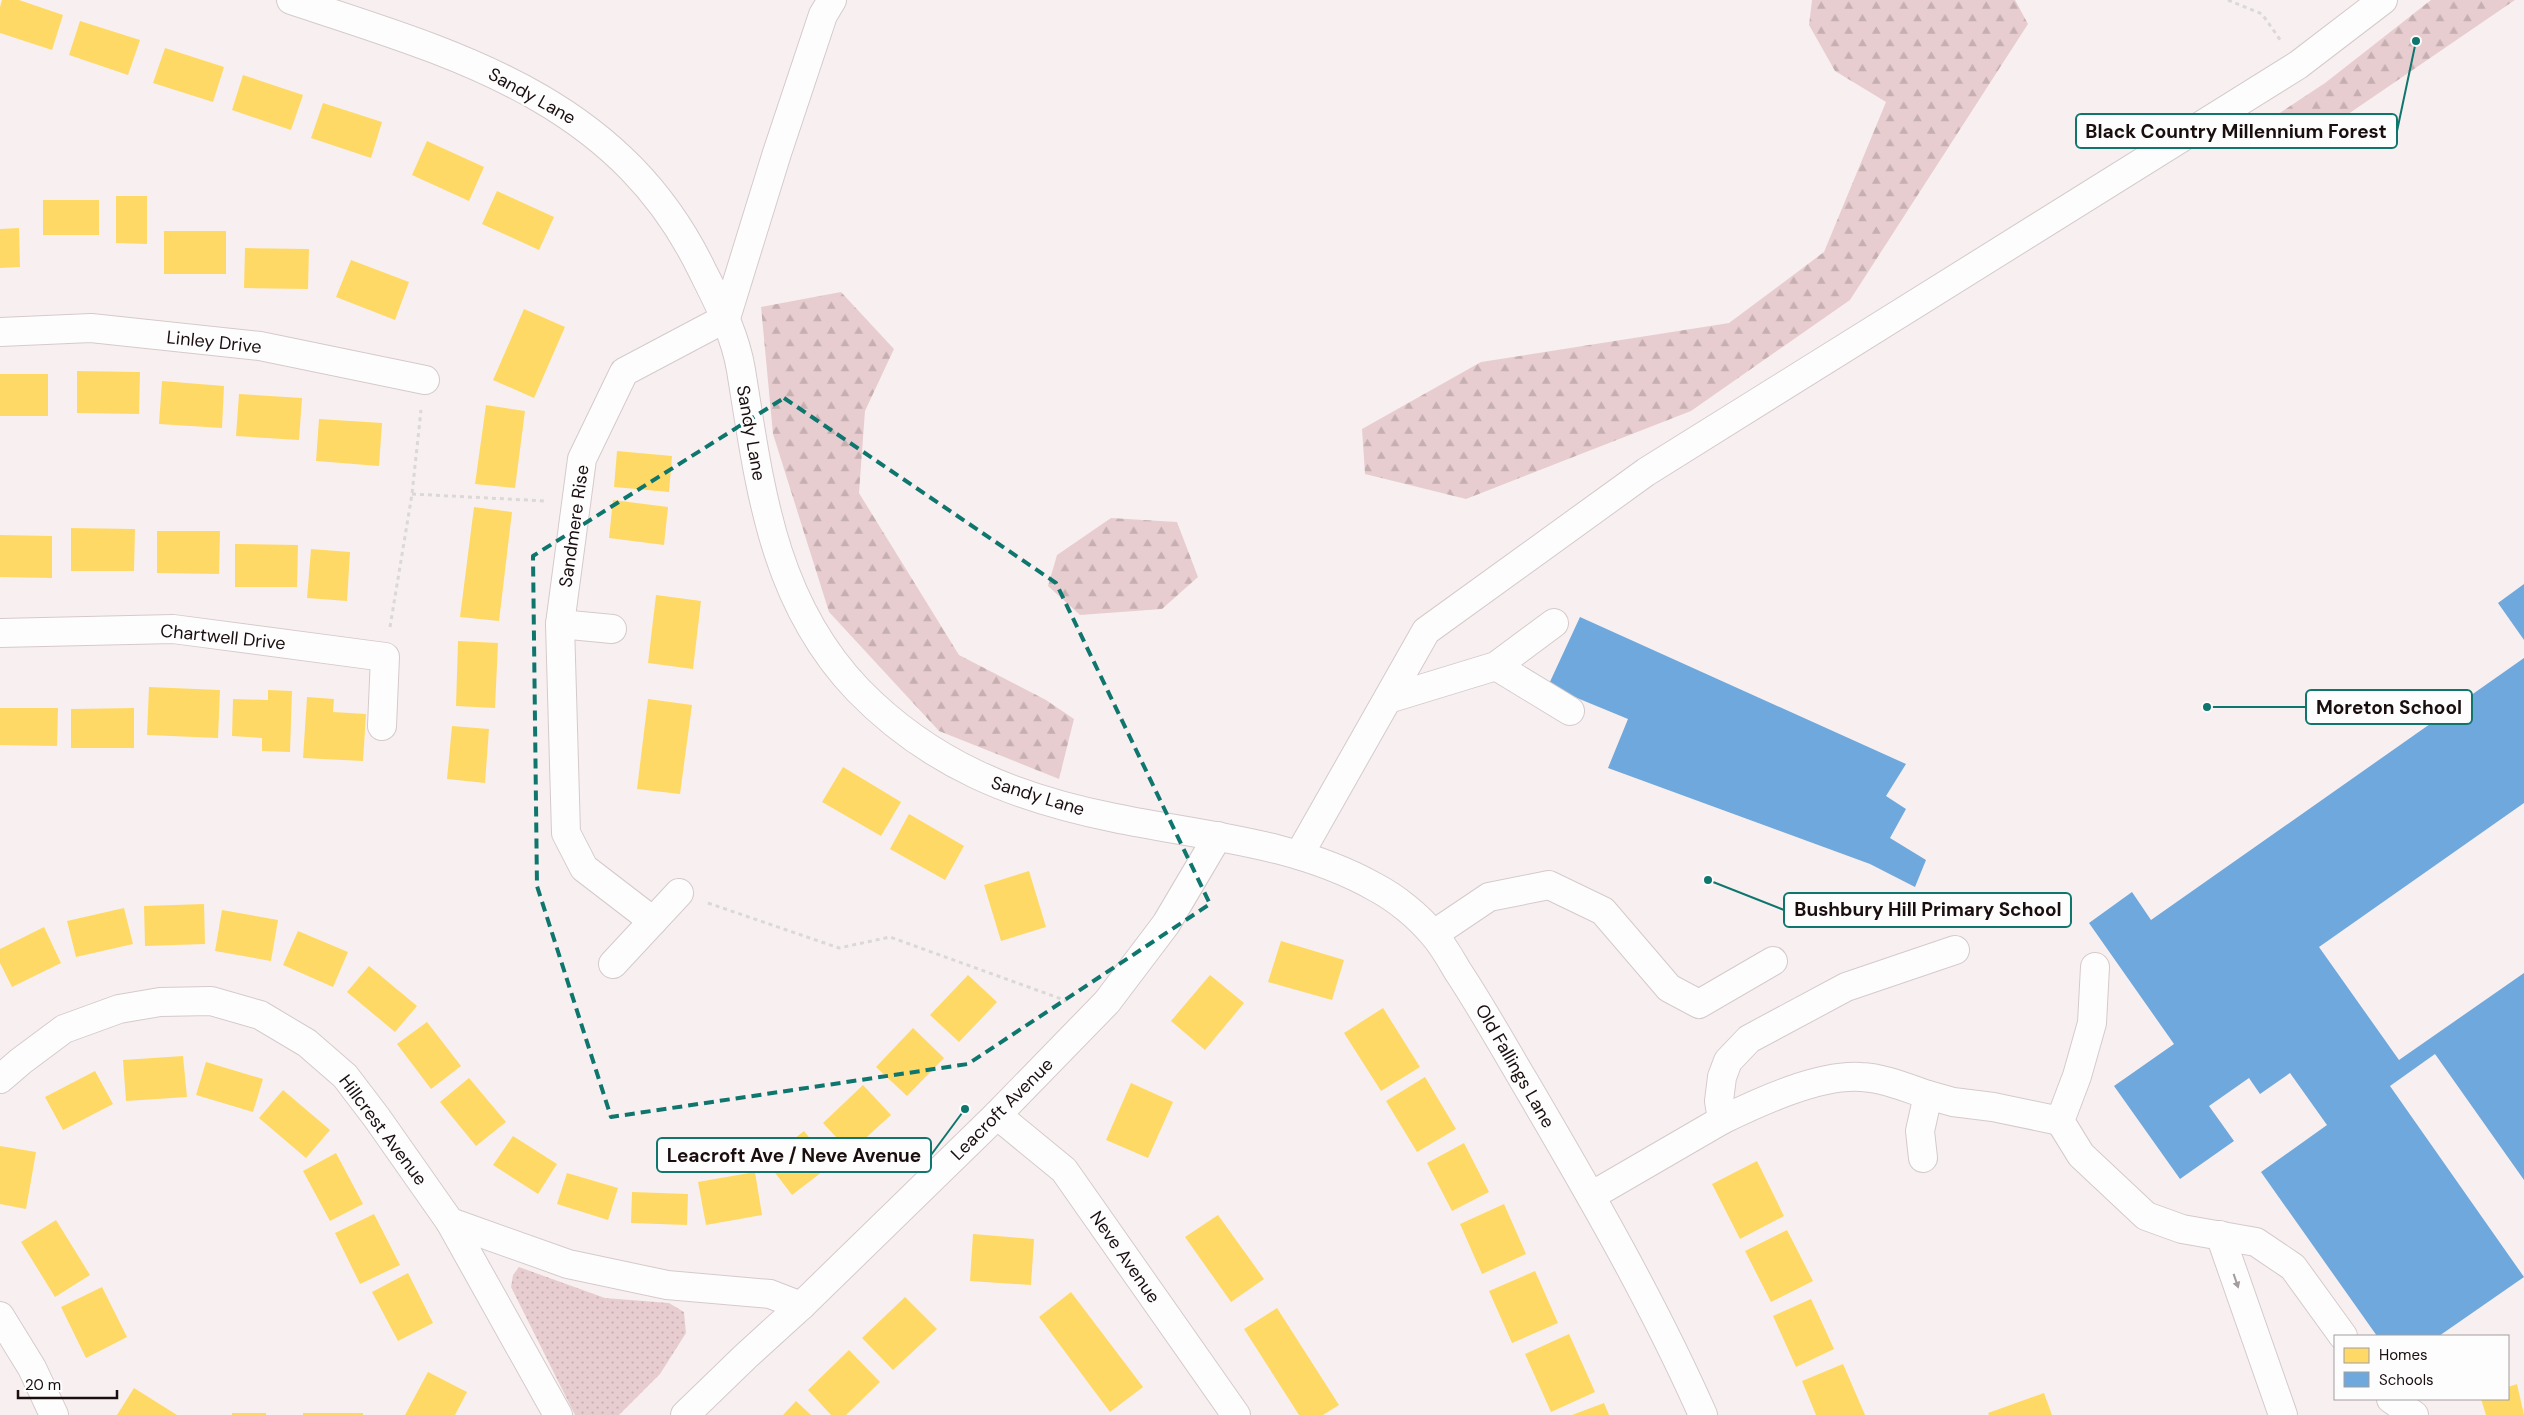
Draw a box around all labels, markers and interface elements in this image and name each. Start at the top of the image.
street label: Sandy Lane [484,62,580,130]
callout: Black Country Millennium Forest [2076,114,2397,148]
text: Black Country Millennium Forest [2085,119,2387,144]
street label: Linley Drive [165,325,263,359]
street label: Sandy Lane [731,383,771,483]
street label: Sandmere Rise [554,463,594,589]
street label: Chartwell Drive [159,618,287,656]
callout: Moreton School [2306,690,2472,724]
text: Moreton School [2316,695,2462,720]
street label: Sandy Lane [988,770,1088,822]
callout: Bushbury Hill Primary School [1784,893,2071,927]
text: Bushbury Hill Primary School [1794,897,2062,922]
street label: Old Fallings Lane [1470,1000,1560,1132]
street label: Leacroft Avenue [946,1053,1058,1165]
street label: Hillcrest Avenue [333,1070,433,1190]
callout: Leacroft Ave / Neve Avenue [657,1138,931,1172]
text: Leacroft Ave / Neve Avenue [667,1143,921,1168]
street label: Neve Avenue [1084,1206,1166,1308]
one-way arrow [2232,1274,2240,1289]
legend [2334,1335,2509,1400]
text: Homes [2379,1345,2428,1365]
scale bar [18,1368,116,1400]
text: Schools [2379,1370,2434,1390]
text: 20 m [25,1375,61,1395]

